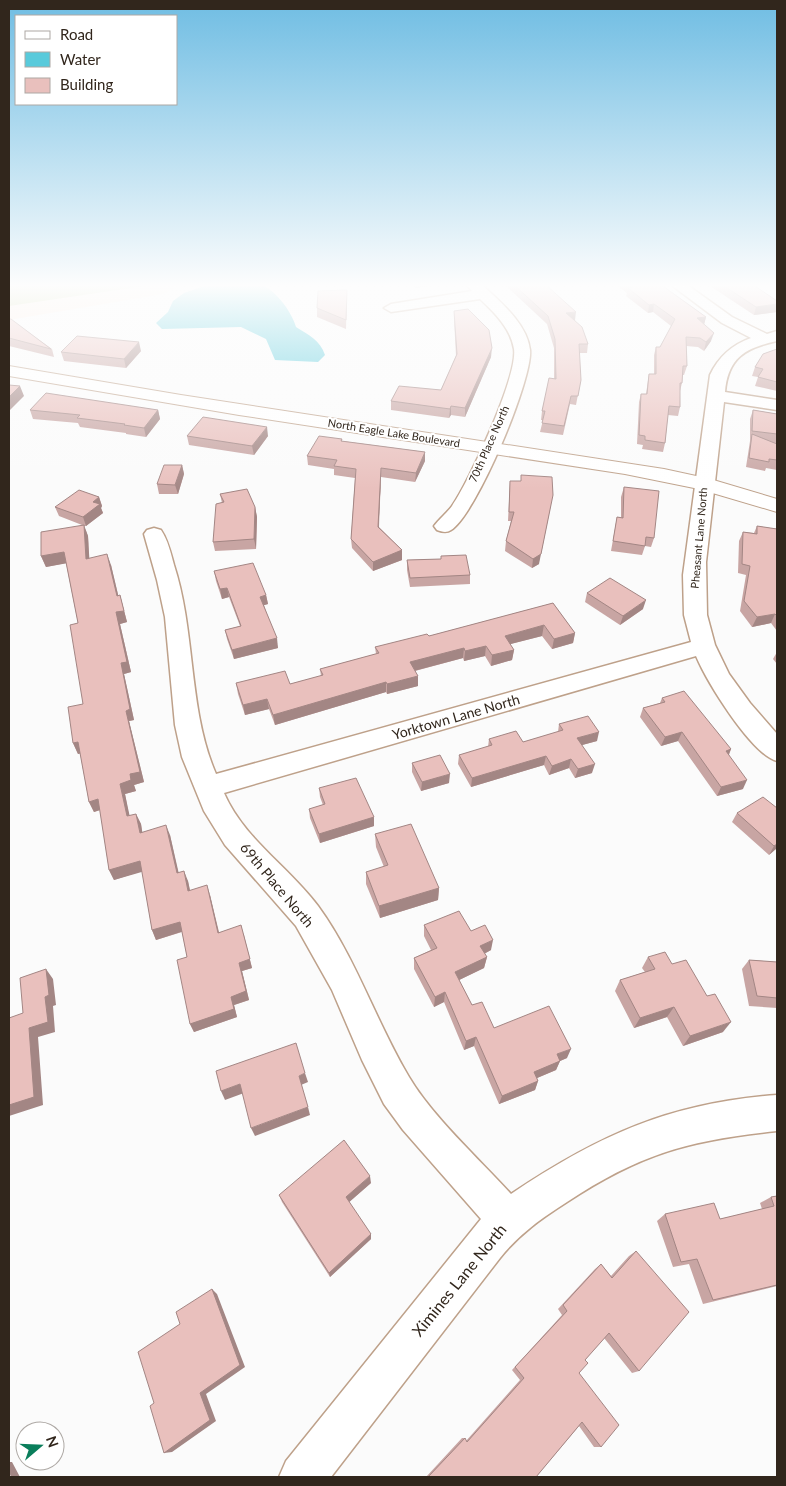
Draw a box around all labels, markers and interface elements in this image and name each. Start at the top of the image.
legend [15,15,178,105]
text: Road [60,25,93,43]
text: Water [60,50,101,68]
text: Building [60,75,113,93]
street label: 70th Place North [466,403,511,484]
street label: North Eagle Lake Boulevard [327,416,461,449]
street label: Pheasant Lane North [688,487,709,589]
street label: Yorktown Lane North [390,690,522,743]
street label: 69th Place North [237,839,318,930]
street label: Ximines Lane North [408,1220,510,1340]
north arrow [15,1421,65,1471]
text: N [43,1434,63,1449]

